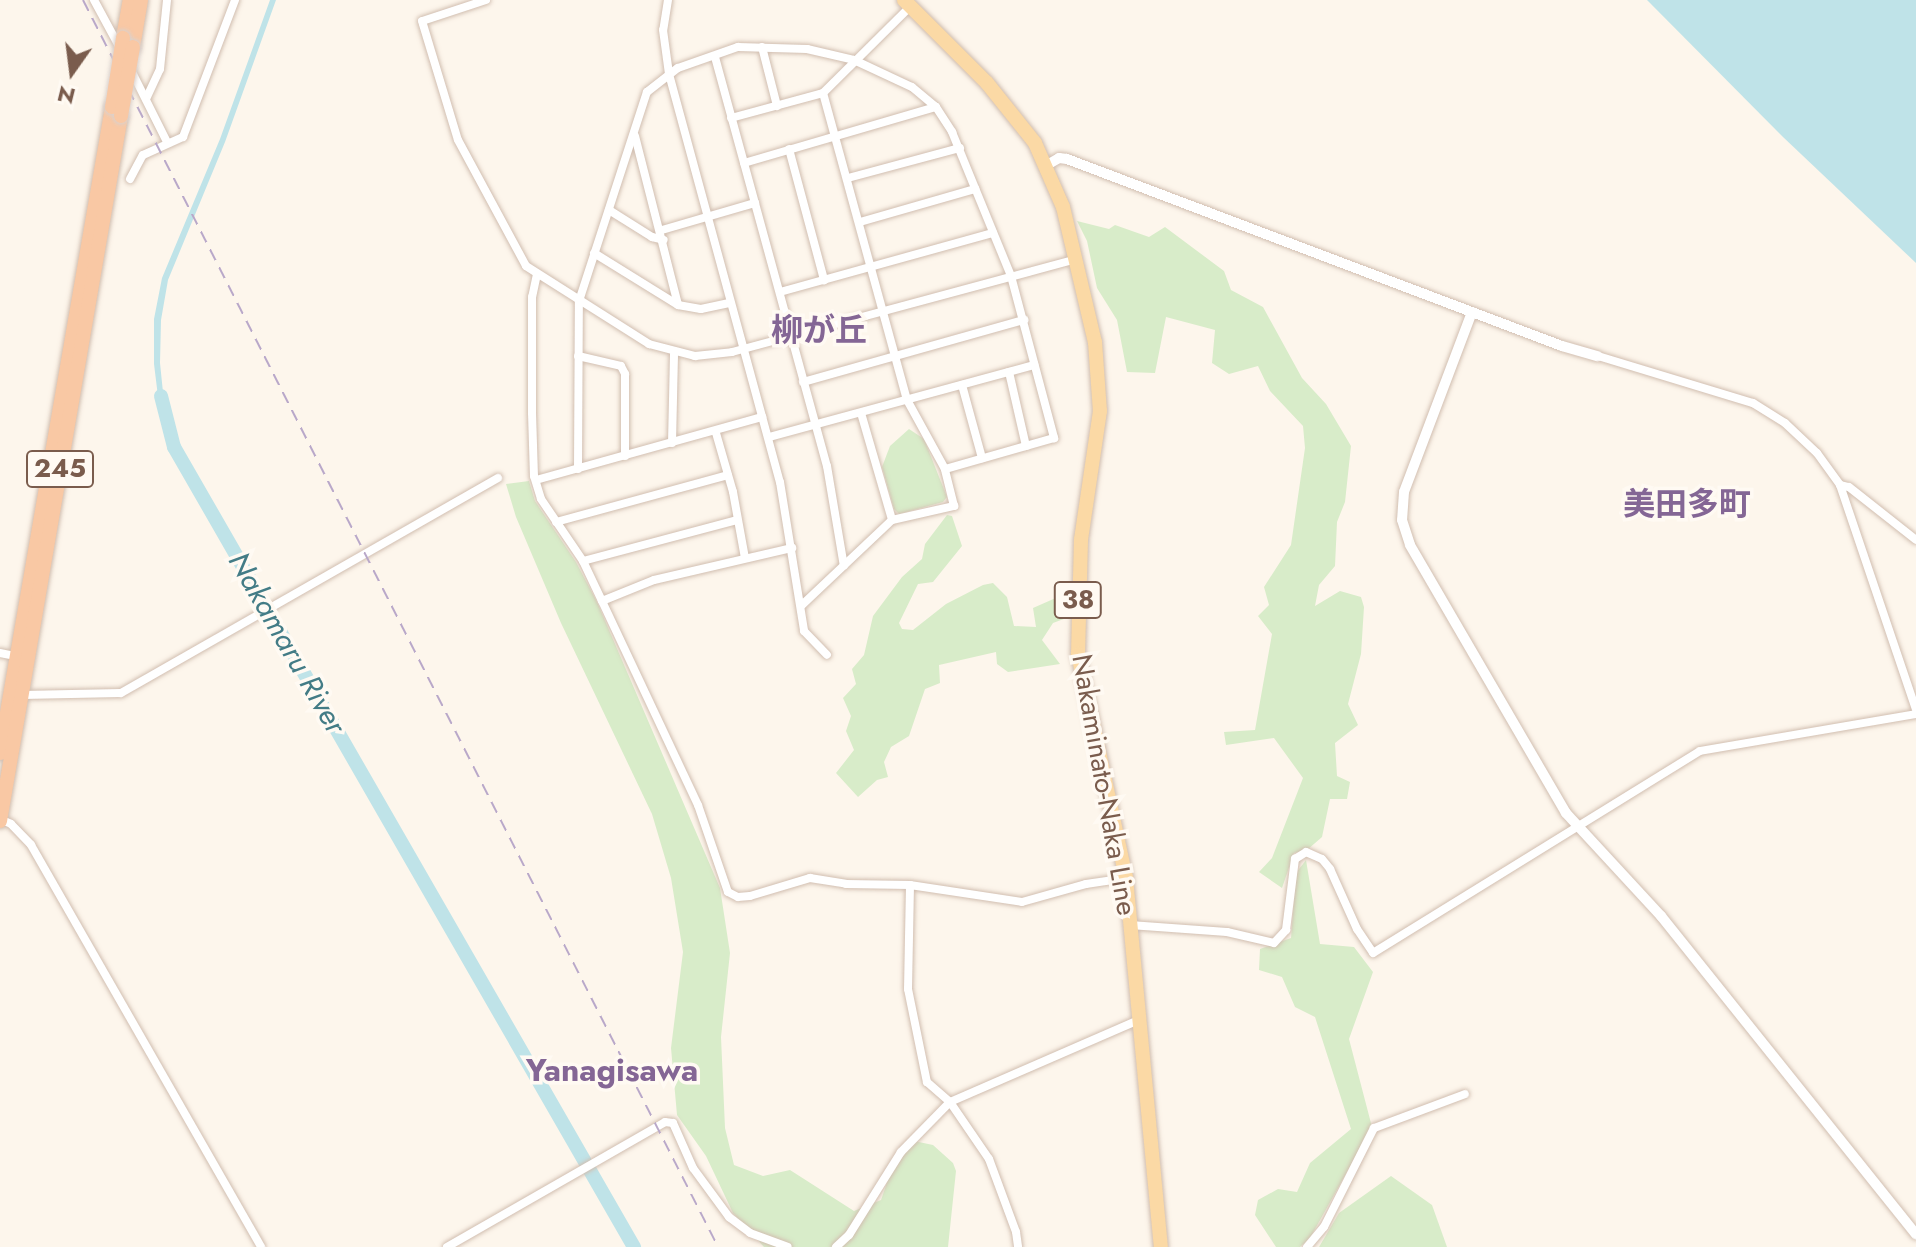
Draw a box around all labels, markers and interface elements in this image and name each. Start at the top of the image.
north arrow [32,32,112,112]
text: N [54,78,79,113]
district label: 柳が丘 [771,311,867,349]
road number: 245 [26,447,94,491]
district label: 美田多町 [1623,485,1751,523]
water label: Nakamaru River [221,546,353,740]
road number: 38 [1052,578,1104,622]
street label: Nakaminato-Naka Line [1064,652,1144,918]
district label: Yanagisawa [526,1051,698,1089]

